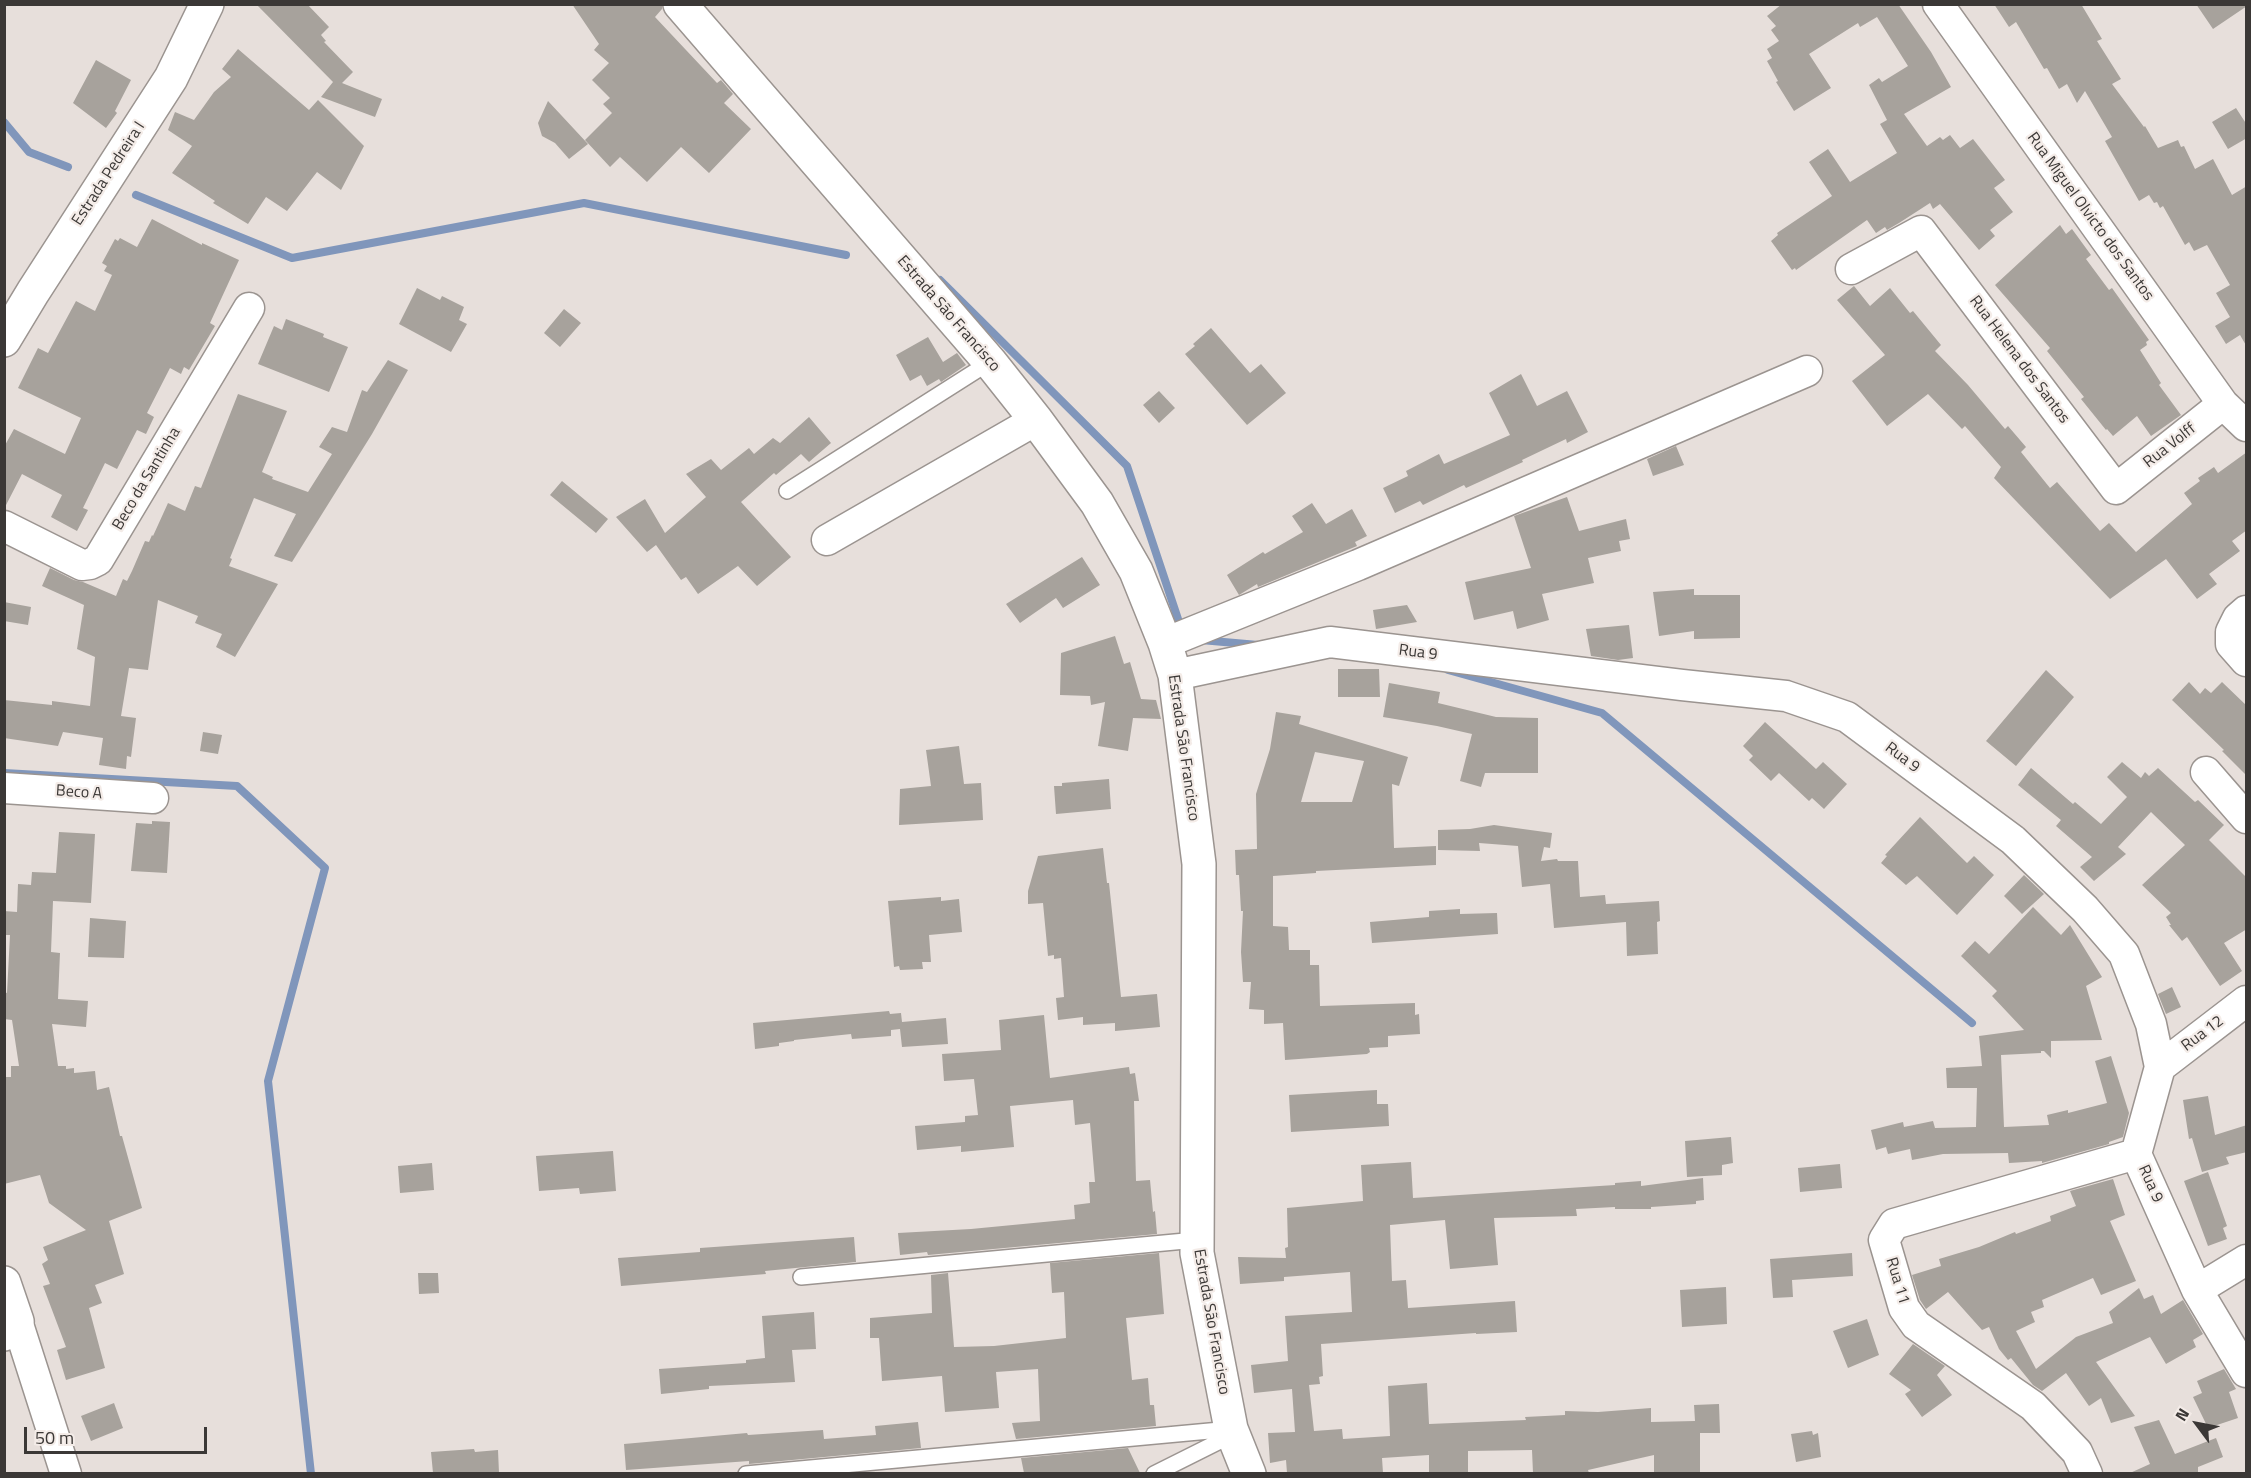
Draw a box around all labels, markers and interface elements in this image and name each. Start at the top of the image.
street label: Estrada Pedreira I [68,119,150,229]
street label: Rua Miguel Olvicto dos Santos [2022,129,2158,305]
street label: Estrada São Francisco [892,252,1004,376]
street label: Rua Helena dos Santos [1965,292,2073,428]
street label: Rua Volff [2140,420,2200,472]
street label: Beco da Santinha [109,424,185,534]
street label: Rua 9 [1398,641,1438,665]
street label: Estrada São Francisco [1163,674,1203,822]
street label: Rua 9 [1881,739,1923,777]
street label: Beco A [55,782,103,804]
street label: Rua 12 [2178,1012,2228,1056]
street label: Rua 9 [2133,1162,2167,1206]
street label: Estrada São Francisco [1189,1248,1233,1396]
street label: Rua 11 [1881,1255,1913,1307]
north arrow [2167,1394,2227,1454]
text: N [2169,1403,2195,1426]
scale bar [27,1415,210,1453]
text: 50 m [35,1424,74,1451]

